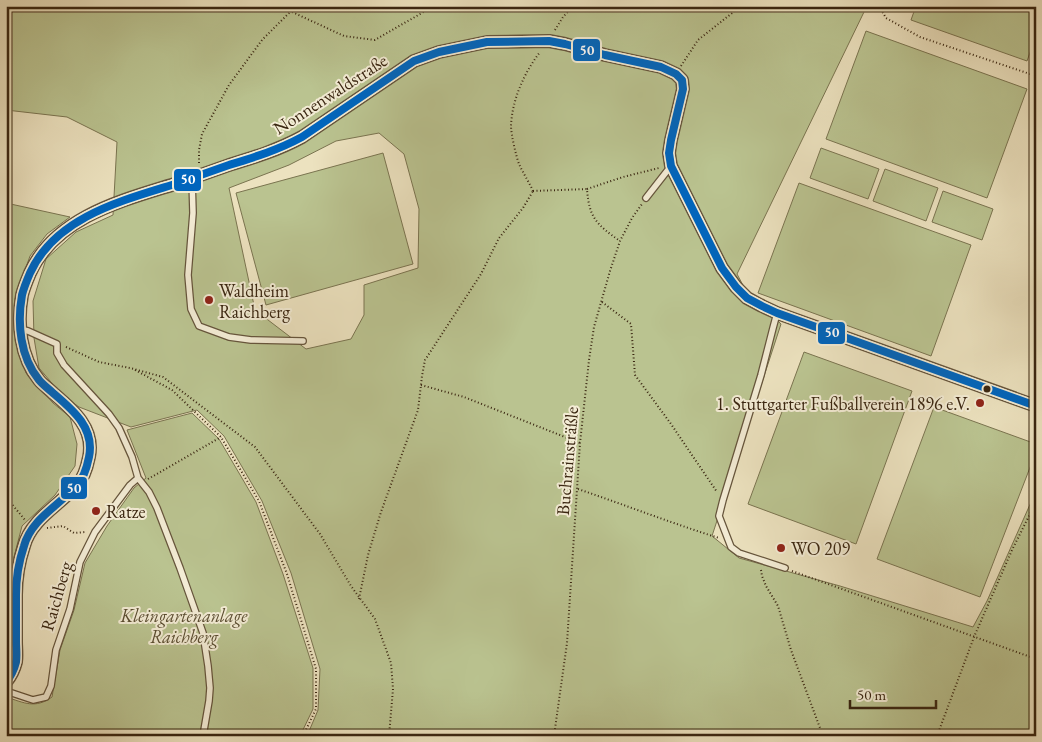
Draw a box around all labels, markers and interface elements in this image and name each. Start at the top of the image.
line badge: 50 [572,38,601,62]
text: 50 [580,41,595,59]
street label: Nonnenwaldstraße [269,48,391,140]
line badge: 50 [173,168,202,192]
text: 50 [181,170,196,188]
place label: Waldheim Raichberg [219,279,290,323]
marker: Waldheim Raichberg [203,294,215,306]
line badge: 50 [817,321,846,345]
text: 50 [825,323,840,341]
unlabelled marker [982,384,992,394]
place label: 1. Stuttgarter Fußballverein 1896 e.V. [716,392,970,415]
marker: 1. Stuttgarter Fußballverein 1896 e.V. [974,397,986,409]
street label: Buchrainsträßle [551,406,583,516]
line badge: 50 [60,476,88,500]
text: 50 [67,479,82,497]
place label: Ratze [106,500,145,523]
marker: Ratze [90,505,102,517]
place label: WO 209 [791,537,850,560]
marker: WO 209 [775,542,787,554]
street label: Raichberg [35,558,77,633]
park label: Kleingartenanlage Raichberg [120,604,248,649]
scale bar [850,677,936,709]
text: 50 m [857,685,886,704]

